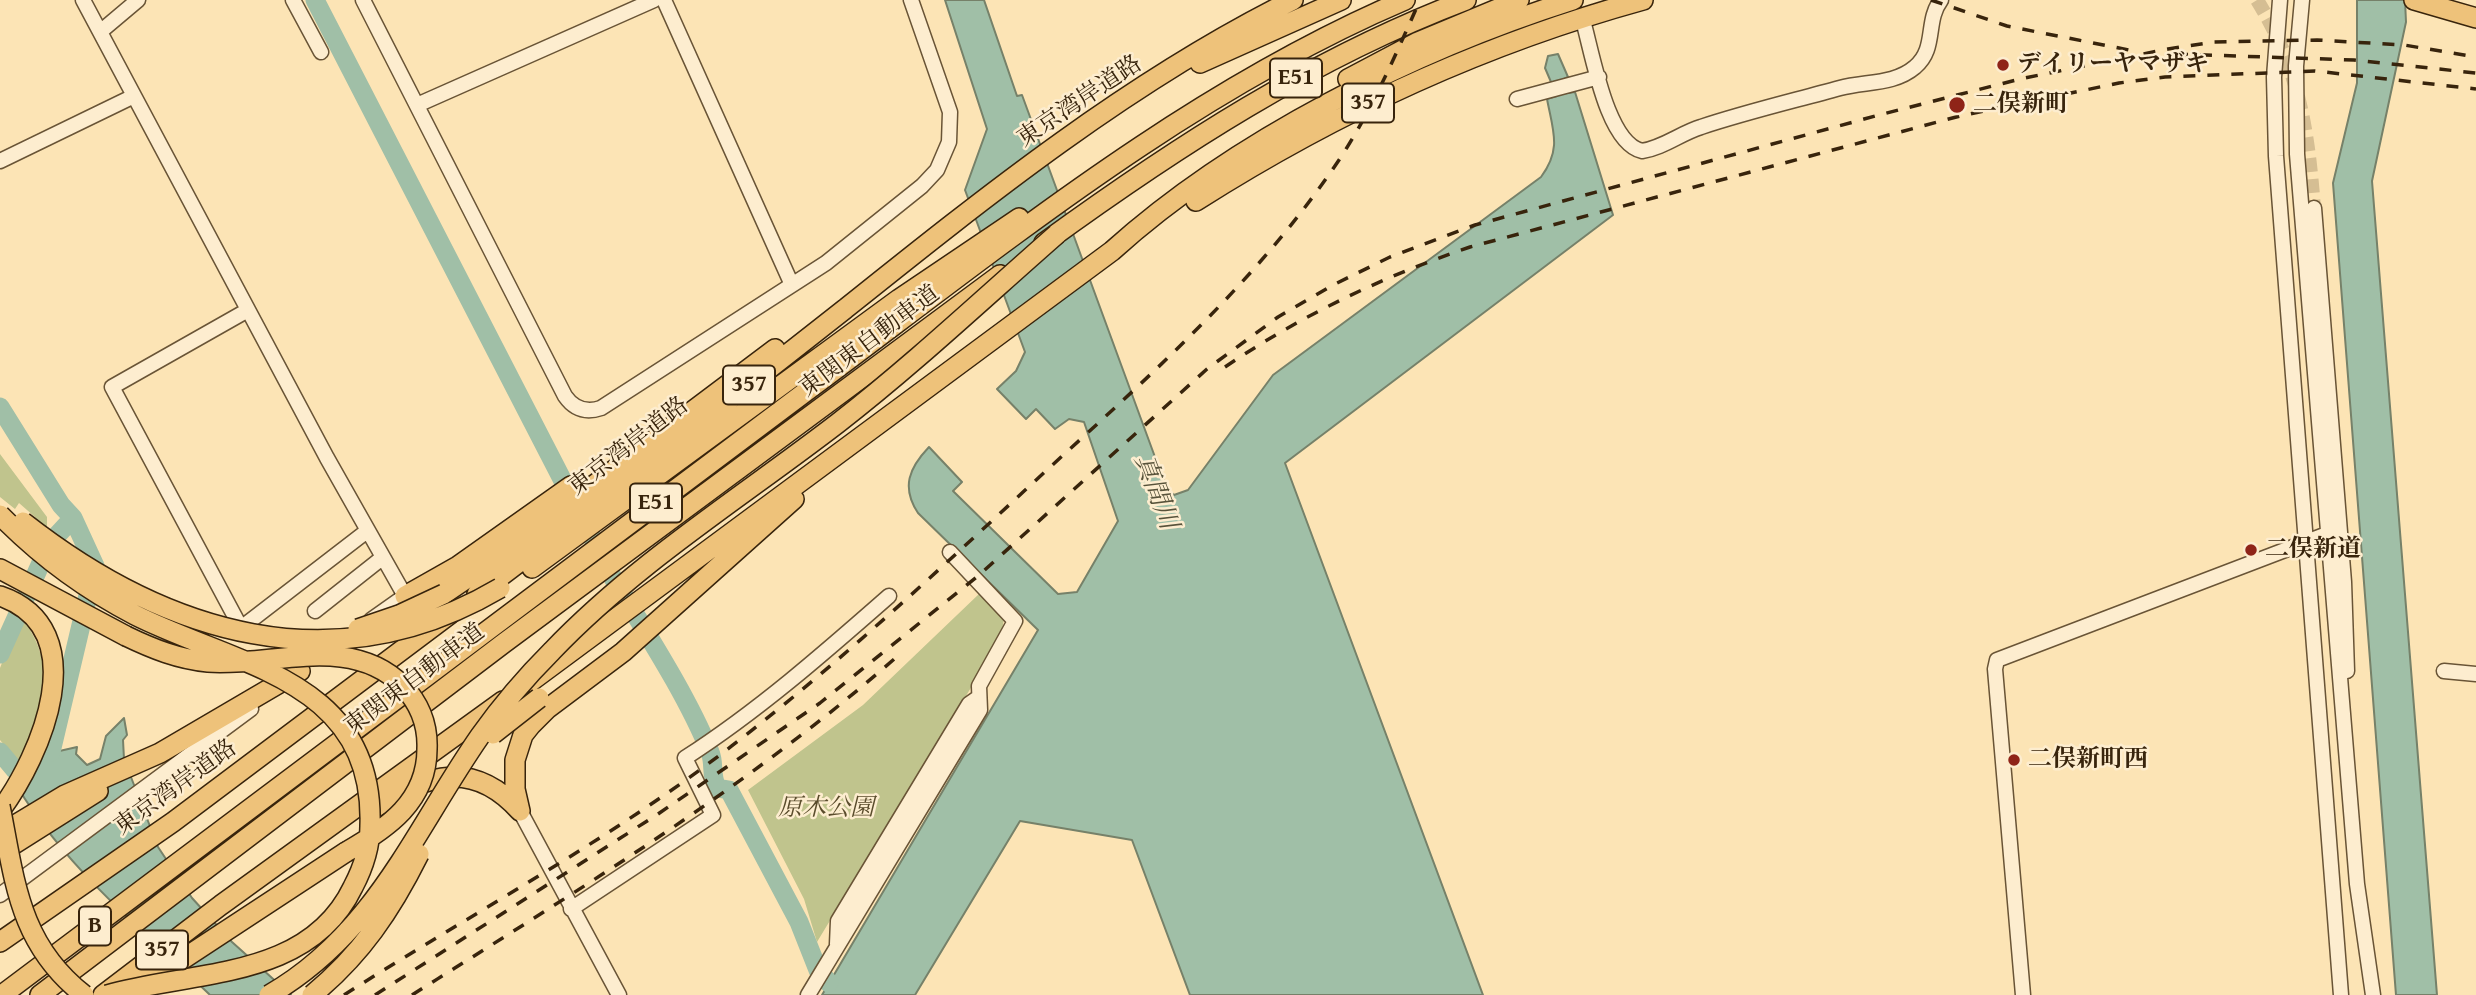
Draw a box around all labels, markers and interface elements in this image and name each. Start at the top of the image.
street label: 東京湾岸道路 [1012,50,1148,154]
place label: デイリーヤマザキ [2017,51,2209,79]
marker: デイリーヤマザキ [1995,57,2011,73]
road number: E51 [1270,58,1322,97]
road number: 357 [1342,83,1394,122]
place label: 二俣新町 [1973,91,2069,119]
marker: 二俣新町 [1947,95,1967,115]
street label: 東関東自動車道 [794,280,946,404]
road number: 357 [723,366,775,404]
street label: 東京湾岸道路 [563,391,695,503]
water label: 真間川 [1126,450,1184,534]
road number: E51 [630,484,682,523]
place label: 二俣新道 [2265,536,2361,564]
marker: 二俣新道 [2243,542,2259,558]
street label: 東関東自動車道 [339,618,491,742]
street label: 東京湾岸道路 [109,734,243,842]
place label: 二俣新町西 [2028,746,2148,774]
marker: 二俣新町西 [2006,752,2022,768]
park label: 原木公園 [778,795,874,823]
road number: B [79,906,111,945]
road number: 357 [136,931,188,970]

